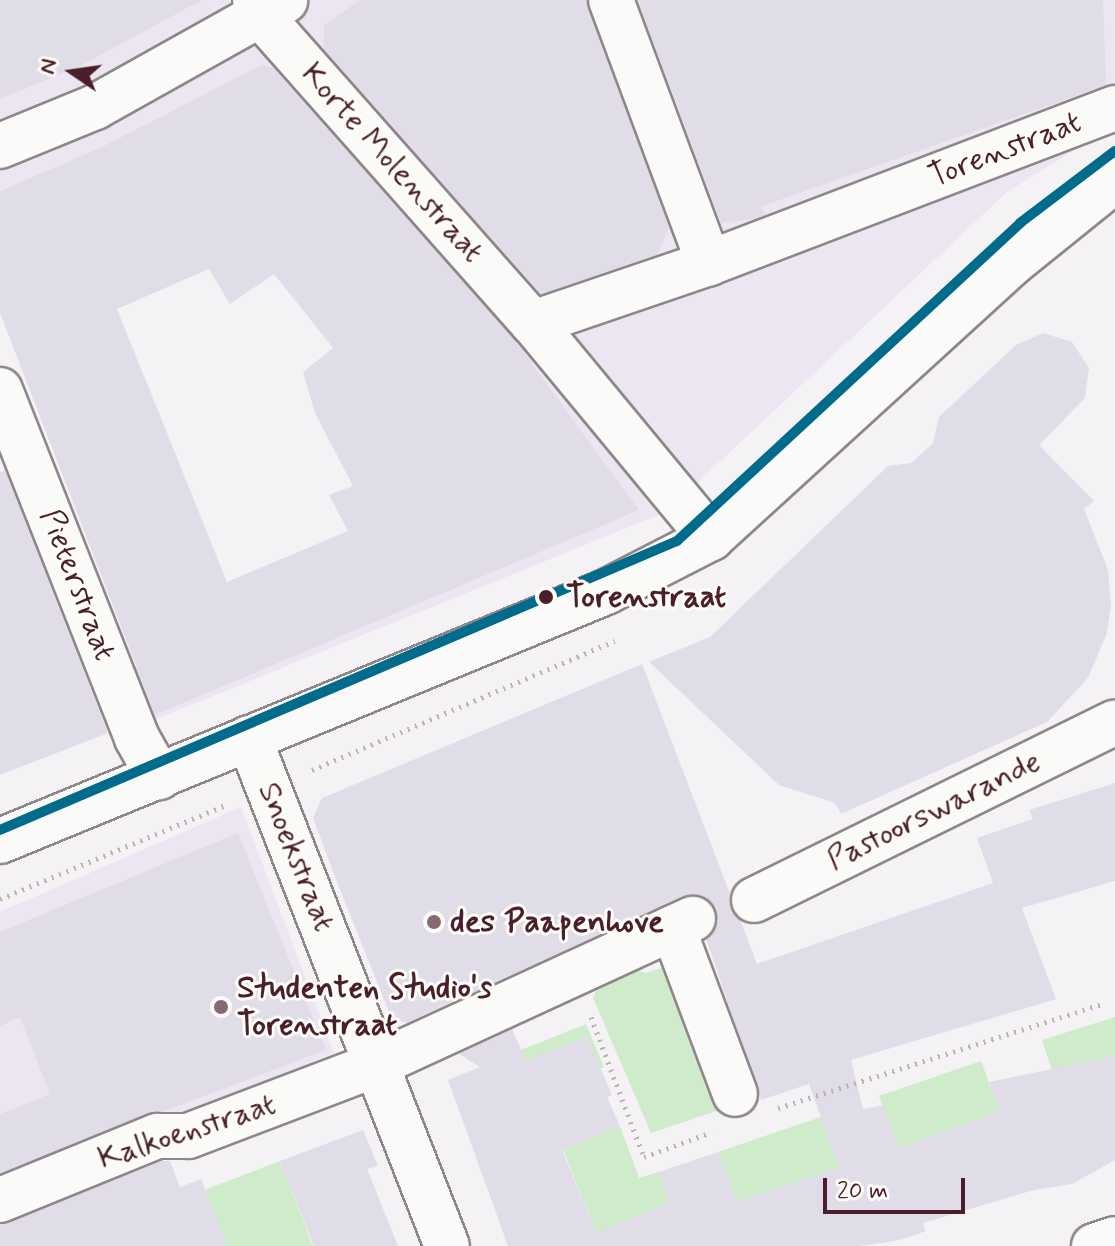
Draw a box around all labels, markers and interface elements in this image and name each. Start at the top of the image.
north arrow [32,32,112,112]
street label: Korte Molenstraat [292,55,492,271]
text: N [33,56,64,77]
street label: Torenstraat [923,103,1087,197]
street label: Pieterstraat [31,504,123,666]
place label: Torenstraat [566,578,726,616]
marker: Torenstraat [533,584,559,610]
street label: Pastoorswarande [821,743,1047,879]
street label: Snoekstraat [249,777,343,937]
place label: des Paapenhove [450,903,666,941]
marker: des Paapenhove [425,913,443,931]
place label: Studenten Studio's Torenstraat [237,970,493,1045]
marker: Studenten Studio's Torenstraat [212,998,230,1016]
street label: Kalkoenstraat [93,1085,281,1179]
scale bar [827,1162,969,1212]
text: 20 m [837,1176,888,1207]

